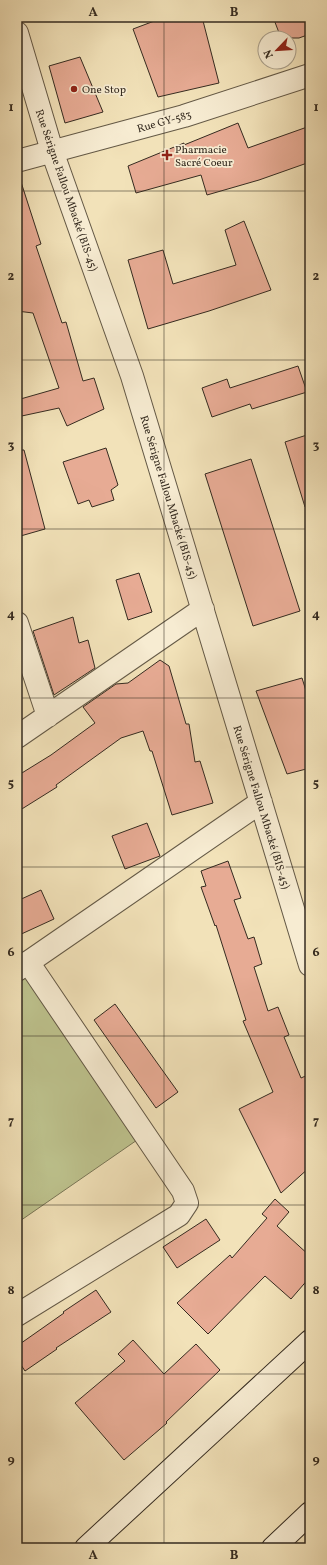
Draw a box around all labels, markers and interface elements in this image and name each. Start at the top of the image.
text: A [88,4,98,22]
text: B [230,4,239,22]
north arrow [257,30,297,70]
text: N [261,47,278,60]
place label: One Stop [82,83,126,98]
marker: One Stop [69,84,79,94]
text: 1 [8,99,14,117]
text: 1 [313,99,319,117]
street label: Rue GY-583 [135,107,194,137]
street label: Rue Sérigne Fallou Mbacké (BIS-45) [31,108,100,273]
place label: Pharmacie Sacré Coeur [175,143,233,171]
marker: Pharmacie Sacré Coeur [162,150,172,160]
text: 2 [8,268,15,286]
text: 2 [313,268,320,286]
street label: Rue Sérigne Fallou Mbacké (BIS-45) [135,414,200,581]
text: 3 [8,437,15,455]
text: 3 [313,437,320,455]
text: 4 [7,606,15,624]
text: 4 [312,606,320,624]
street label: Rue Sérigne Fallou Mbacké (BIS-45) [228,724,293,891]
text: 5 [8,775,14,793]
text: 5 [313,775,319,793]
text: 6 [7,944,15,962]
text: 6 [312,944,320,962]
text: 7 [8,1113,14,1131]
text: 7 [313,1113,319,1131]
text: 8 [7,1282,15,1300]
text: 8 [312,1282,320,1300]
text: 9 [7,1451,15,1469]
text: 9 [312,1451,320,1469]
text: A [88,1547,98,1565]
text: B [230,1547,239,1565]

